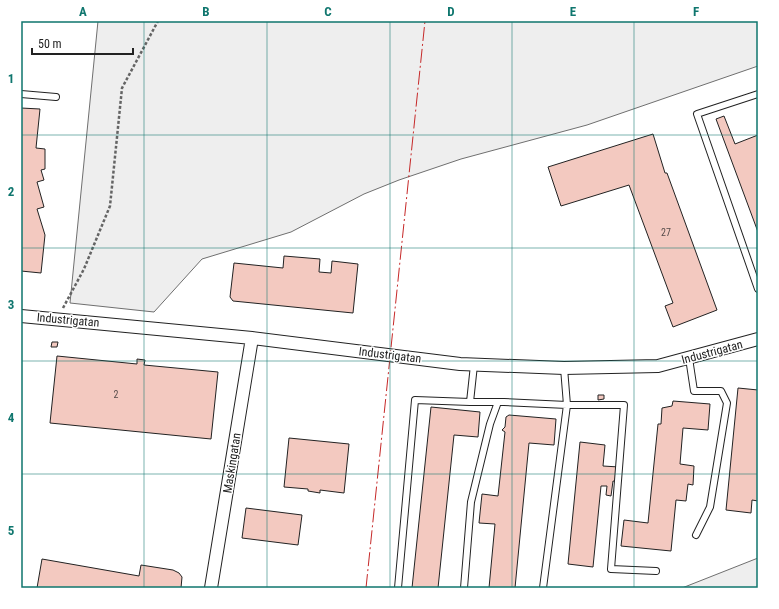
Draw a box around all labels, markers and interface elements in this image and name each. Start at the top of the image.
text: A [79,4,87,19]
text: B [202,4,210,19]
text: C [324,4,332,19]
text: D [447,4,455,19]
text: E [570,4,577,19]
text: F [693,4,699,19]
scale bar [32,30,133,56]
text: 50 m [38,37,62,51]
text: 1 [8,71,14,86]
text: 2 [8,184,15,199]
house number: 27 [661,227,671,238]
text: 3 [8,297,14,312]
street label: Industrigatan [36,310,100,330]
street label: Industrigatan [680,337,744,367]
street label: Industrigatan [358,344,422,366]
house number: 2 [114,389,119,400]
text: 4 [8,410,15,425]
street label: Maskingatan [220,432,244,494]
text: 5 [8,523,15,538]

